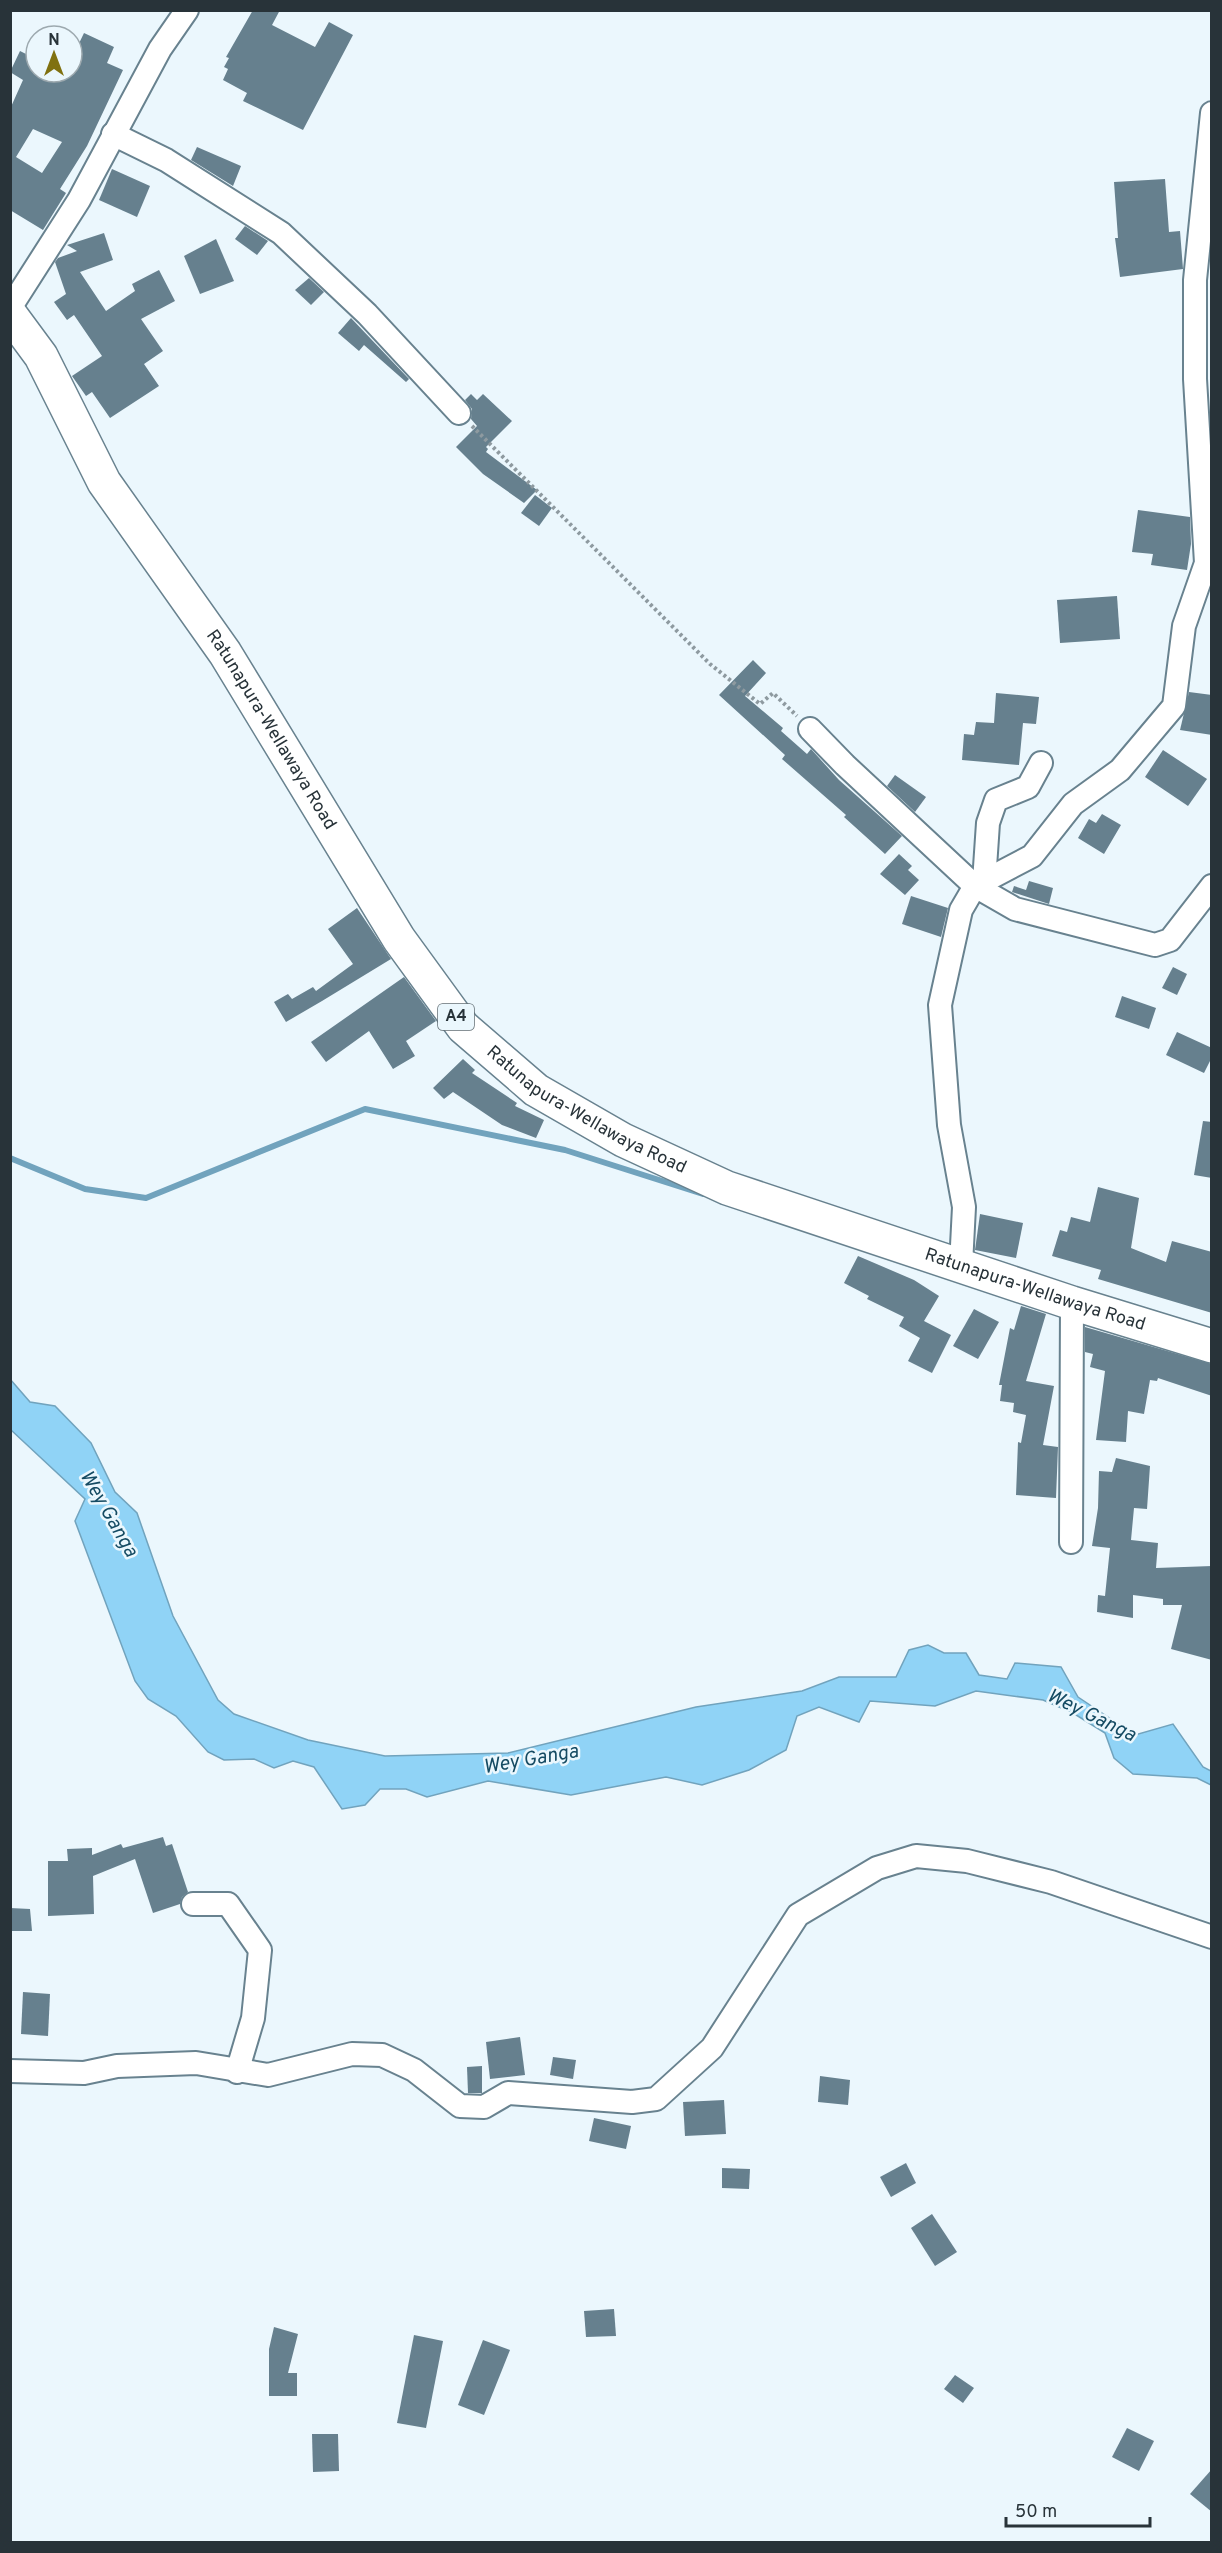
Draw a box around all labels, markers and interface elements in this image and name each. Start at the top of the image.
north arrow [24,24,84,84]
text: N [48,31,60,51]
street label: Ratunapura-Wellawaya Road [201,625,341,834]
road number: A4 [438,1004,474,1030]
street label: Ratunapura-Wellawaya Road [482,1041,690,1179]
street label: Ratunapura-Wellawaya Road [922,1243,1148,1336]
water label: Wey Ganga [73,1466,144,1563]
water label: Wey Ganga [1042,1683,1140,1749]
water label: Wey Ganga [481,1739,581,1781]
scale bar [1006,2490,1150,2528]
text: 50 m [1015,2501,1057,2524]

